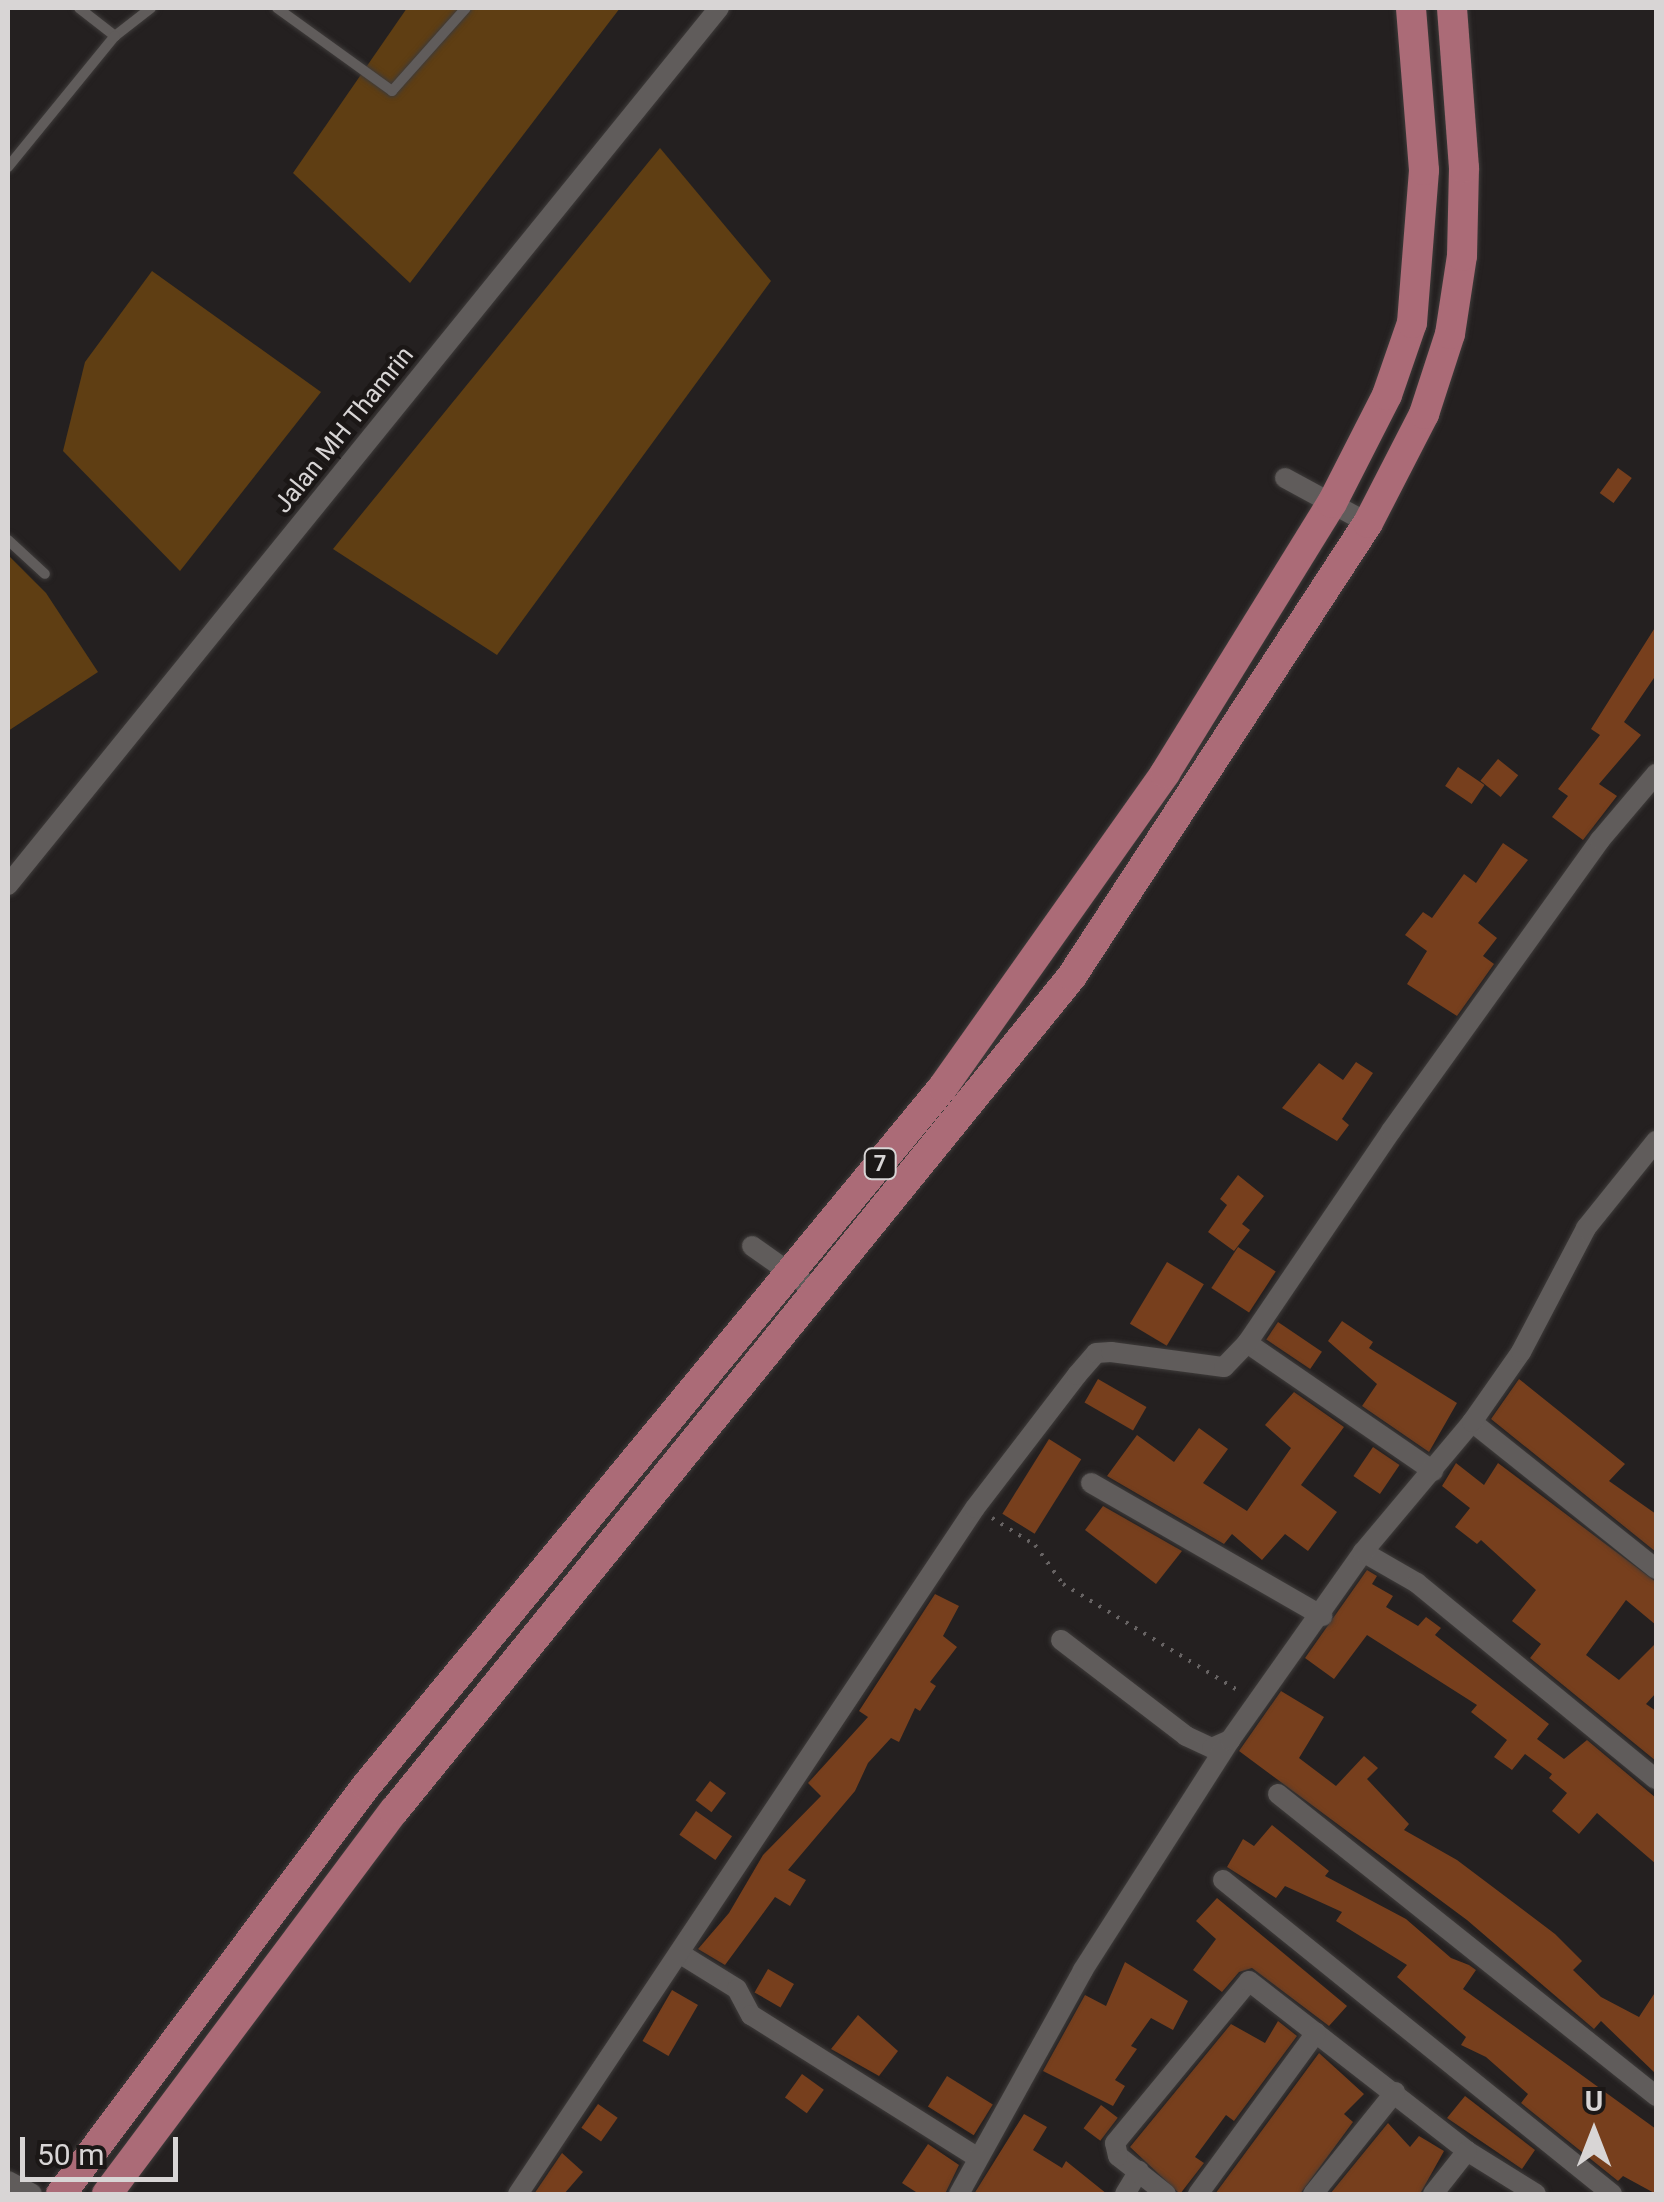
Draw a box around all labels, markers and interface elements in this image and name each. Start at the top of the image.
street label: Jalan MH Thamrin [268,341,420,519]
road number: 7 [862,1147,898,1181]
north arrow [1544,2082,1644,2182]
text: U [1585,2085,1603,2118]
scale bar [25,2117,182,2179]
text: 50 m [37,2137,104,2172]

